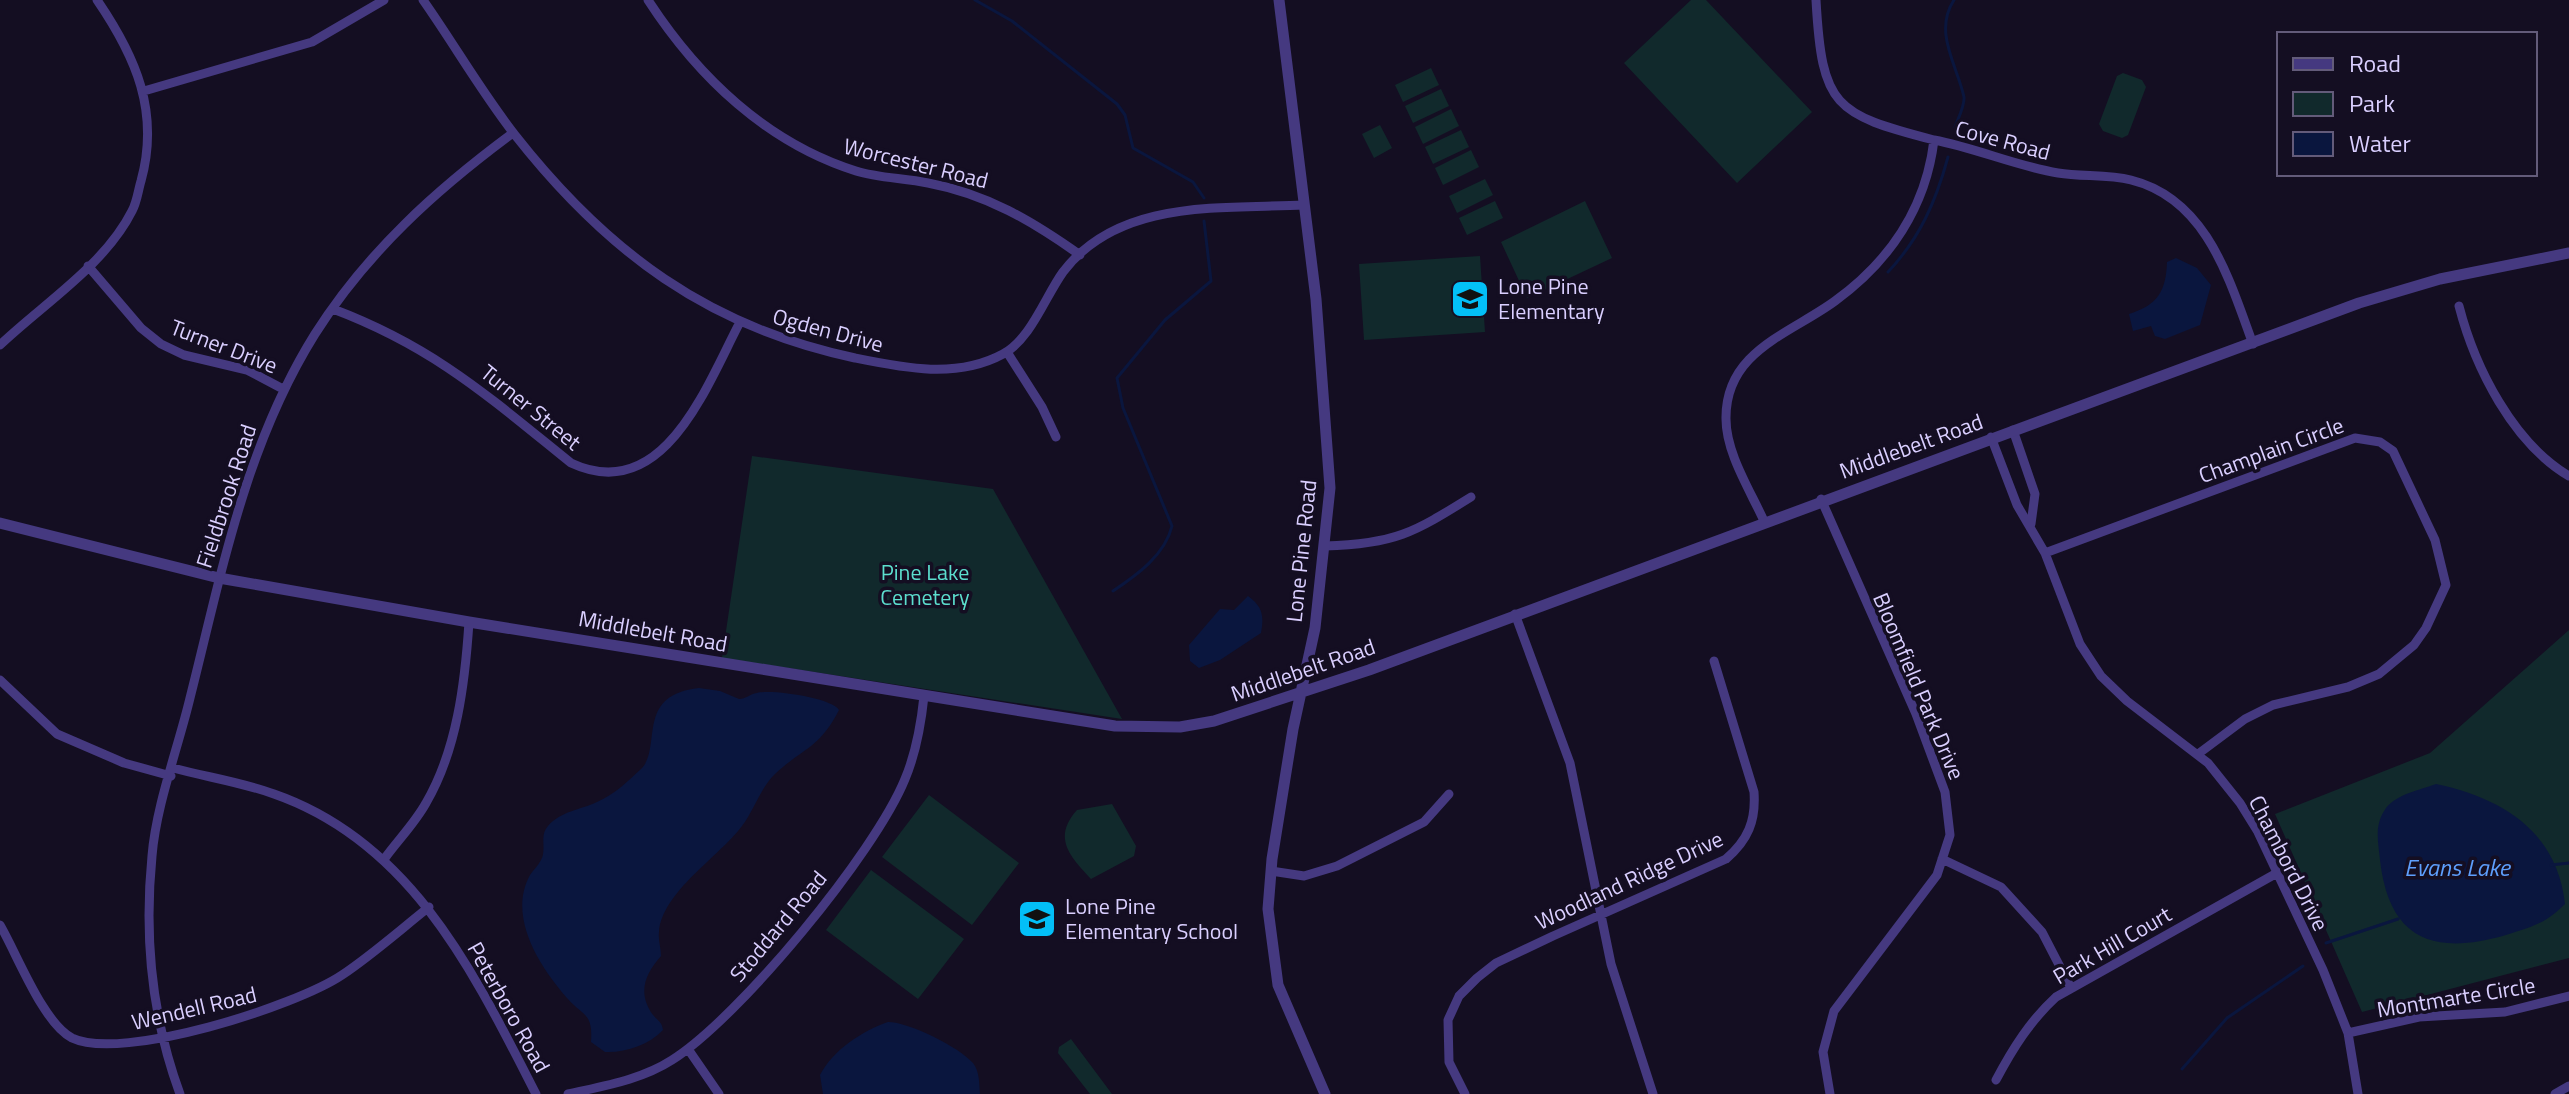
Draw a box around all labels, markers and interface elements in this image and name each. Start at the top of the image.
legend [2277,32,2537,176]
text: Road [2349,45,2401,81]
text: Park [2349,85,2395,121]
street label: Cove Road [1952,111,2054,169]
text: Water [2349,125,2411,161]
street label: Worcester Road [840,129,992,197]
place label: Lone Pine Elementary [1498,269,1605,328]
school or university icon: Lone Pine Elementary [1449,278,1491,320]
street label: Ogden Drive [769,299,887,361]
street label: Turner Drive [165,310,283,382]
street label: Turner Street [473,356,589,458]
street label: Middlebelt Road [1834,404,1988,488]
street label: Champlain Circle [2194,408,2348,492]
street label: Fieldbrook Road [187,420,265,572]
street label: Lone Pine Road [1277,478,1325,624]
park label: Pine Lake Cemetery [880,555,970,614]
street label: Bloomfield Park Drive [1864,587,1974,785]
street label: Middlebelt Road [576,601,730,661]
street label: Middlebelt Road [1226,629,1380,711]
street label: Chambord Drive [2240,789,2338,937]
street label: Woodland Ridge Drive [1530,822,1728,938]
water label: Evans Lake [2404,849,2512,885]
street label: Stoddard Road [721,863,835,989]
place label: Lone Pine Elementary School [1065,889,1238,948]
street label: Park Hill Court [2046,897,2178,993]
school or university icon: Lone Pine Elementary School [1016,898,1058,940]
street label: Peterboro Road [459,935,559,1079]
street label: Montmarte Circle [2374,968,2538,1026]
street label: Wendell Road [128,977,260,1039]

